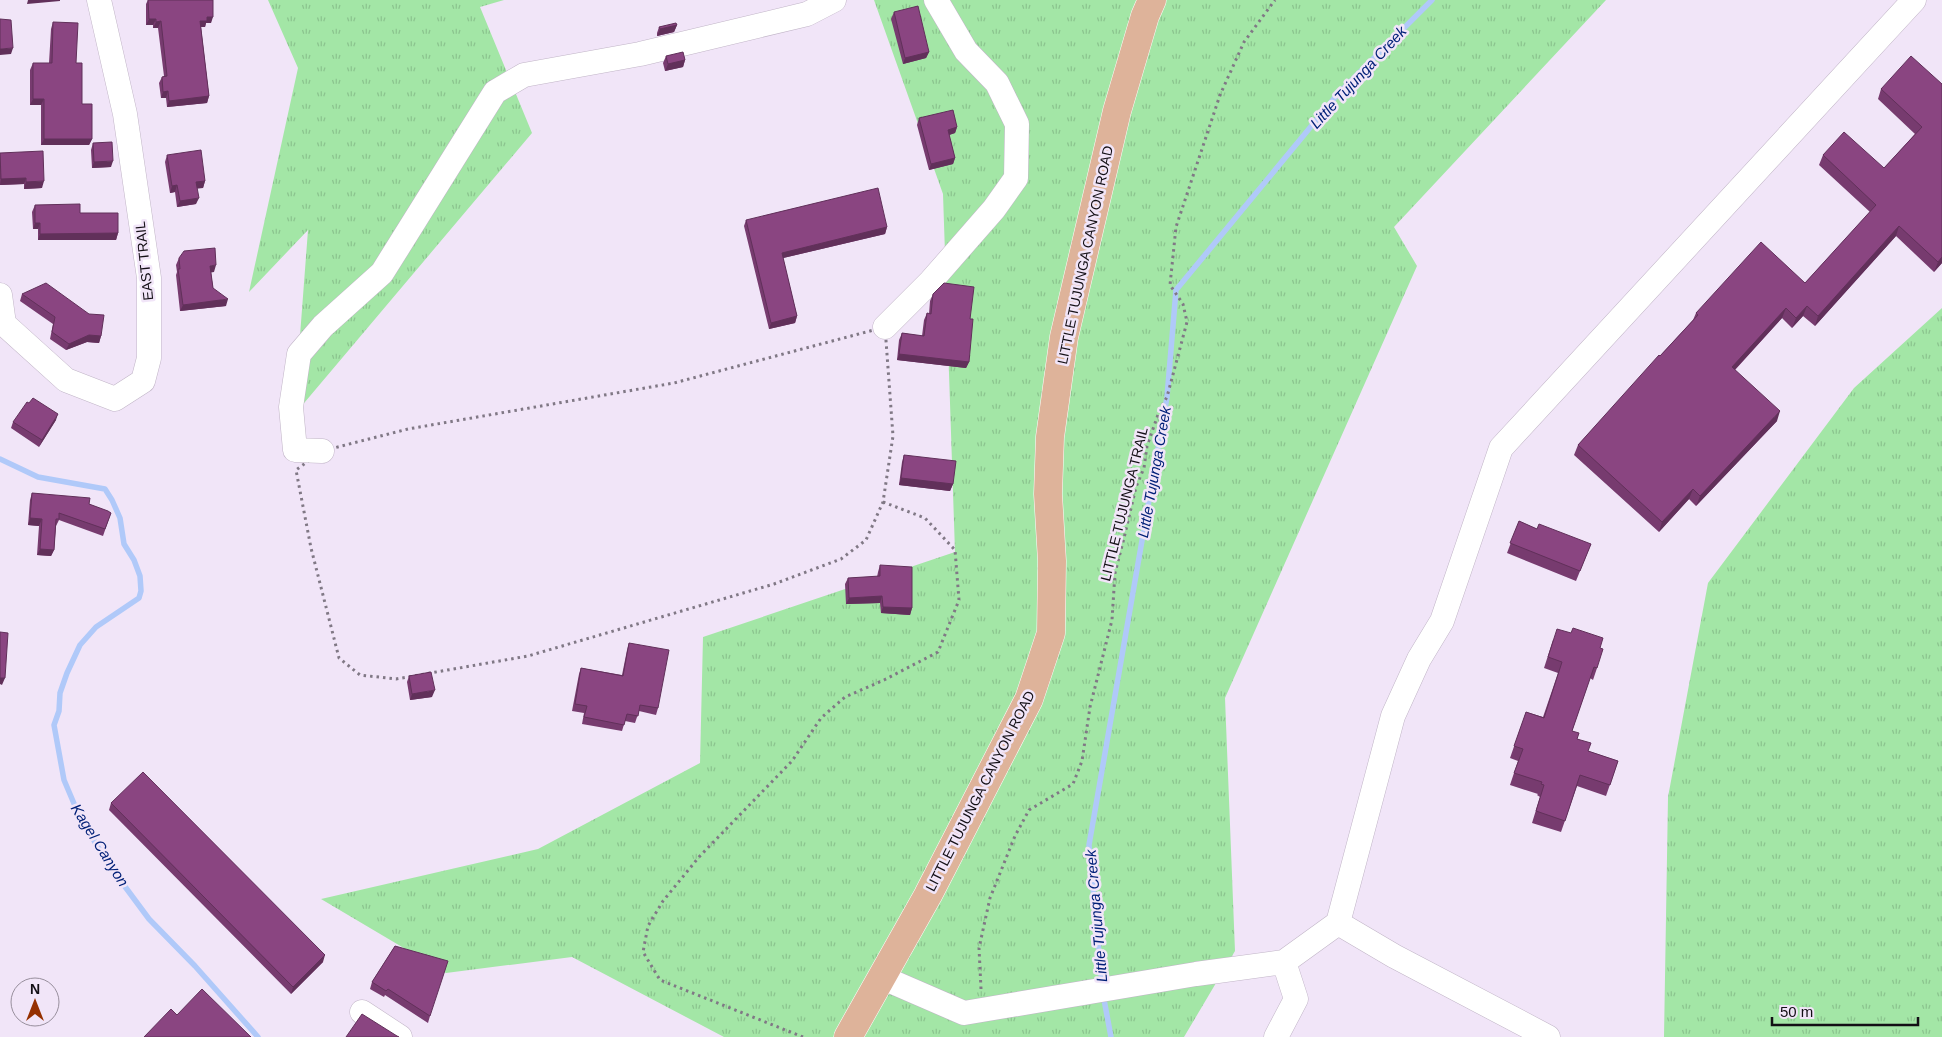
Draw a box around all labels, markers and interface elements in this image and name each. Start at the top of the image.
water label: Little Tujunga Creek [1306,21,1411,131]
street label: LITTLE TUJUNGA CANYON ROAD [1054,144,1116,366]
street label: EAST TRAIL [132,220,156,301]
water label: Little Tujunga Creek [1134,403,1174,539]
street label: LITTLE TUJUNGA TRAIL [1097,425,1151,583]
street label: LITTLE TUJUNGA CANYON ROAD [922,688,1038,894]
water label: Kagel Canyon [68,801,132,889]
water label: Little Tujunga Creek [1082,847,1110,983]
north arrow [10,977,60,1027]
text: N [30,981,40,997]
scale bar [1772,994,1918,1026]
text: 50 m [1780,1003,1813,1020]

